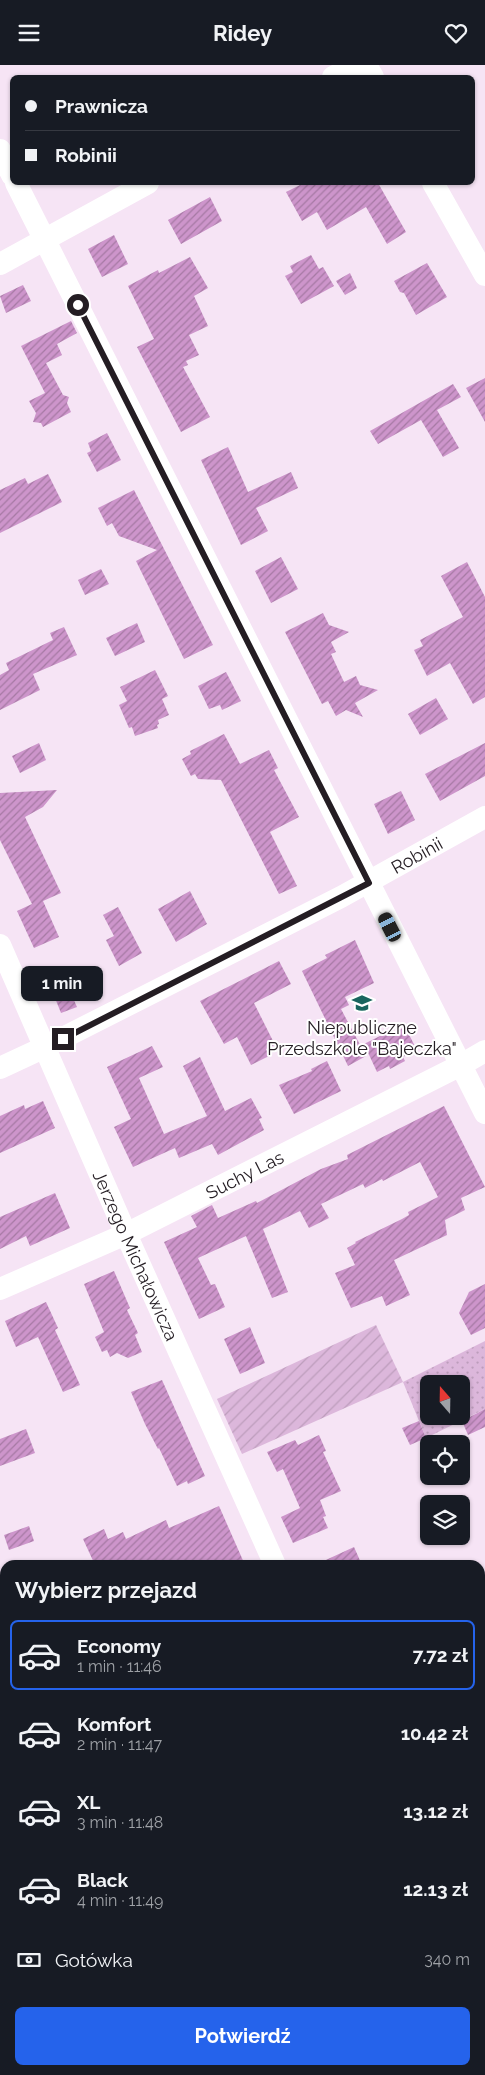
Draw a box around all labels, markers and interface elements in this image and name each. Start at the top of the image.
icon: menu [15,19,43,47]
icon: heart [442,19,470,47]
text: Ridey [213,20,272,46]
text: Prawnicza [55,95,148,117]
text: Robinii [55,144,117,166]
route start [67,294,89,316]
street label: Robinii [387,832,446,878]
car [376,910,403,944]
callout: 1 min [22,967,104,1001]
text: 1 min [42,974,82,993]
school or university icon: Niepubliczne Przedszkole "Bajeczka" [351,992,373,1014]
place label: Niepubliczne Przedszkole "Bajeczka" [267,1017,457,1059]
route end [52,1028,74,1050]
street label: Suchy Las [202,1146,287,1203]
street label: Jerzego Michałowicza [89,1167,183,1344]
north arrow [420,1375,470,1425]
map controls [420,1375,470,1545]
button: locate [420,1435,470,1485]
button: layers [420,1495,470,1545]
text: Wybierz przejazd [15,1577,197,1603]
icon: car [17,1633,62,1678]
text: Economy [77,1635,161,1657]
text: 7.72 zł [413,1644,468,1666]
text: 1 min · 11:46 [77,1657,162,1676]
icon: car [17,1711,62,1756]
text: Komfort [77,1713,151,1735]
text: 10.42 zł [401,1722,468,1744]
text: 2 min · 11:47 [77,1735,162,1754]
icon: car [17,1789,62,1834]
text: XL [77,1791,100,1813]
text: 13.12 zł [403,1800,468,1822]
text: 3 min · 11:48 [77,1813,163,1832]
icon: car [17,1867,62,1912]
text: Black [77,1869,128,1891]
text: 12.13 zł [403,1878,468,1900]
text: 4 min · 11:49 [77,1891,163,1910]
icon: cash [15,1946,43,1974]
text: Gotówka [55,1949,133,1971]
text: 340 m [424,1950,470,1969]
button: Potwierdź [15,2007,470,2065]

